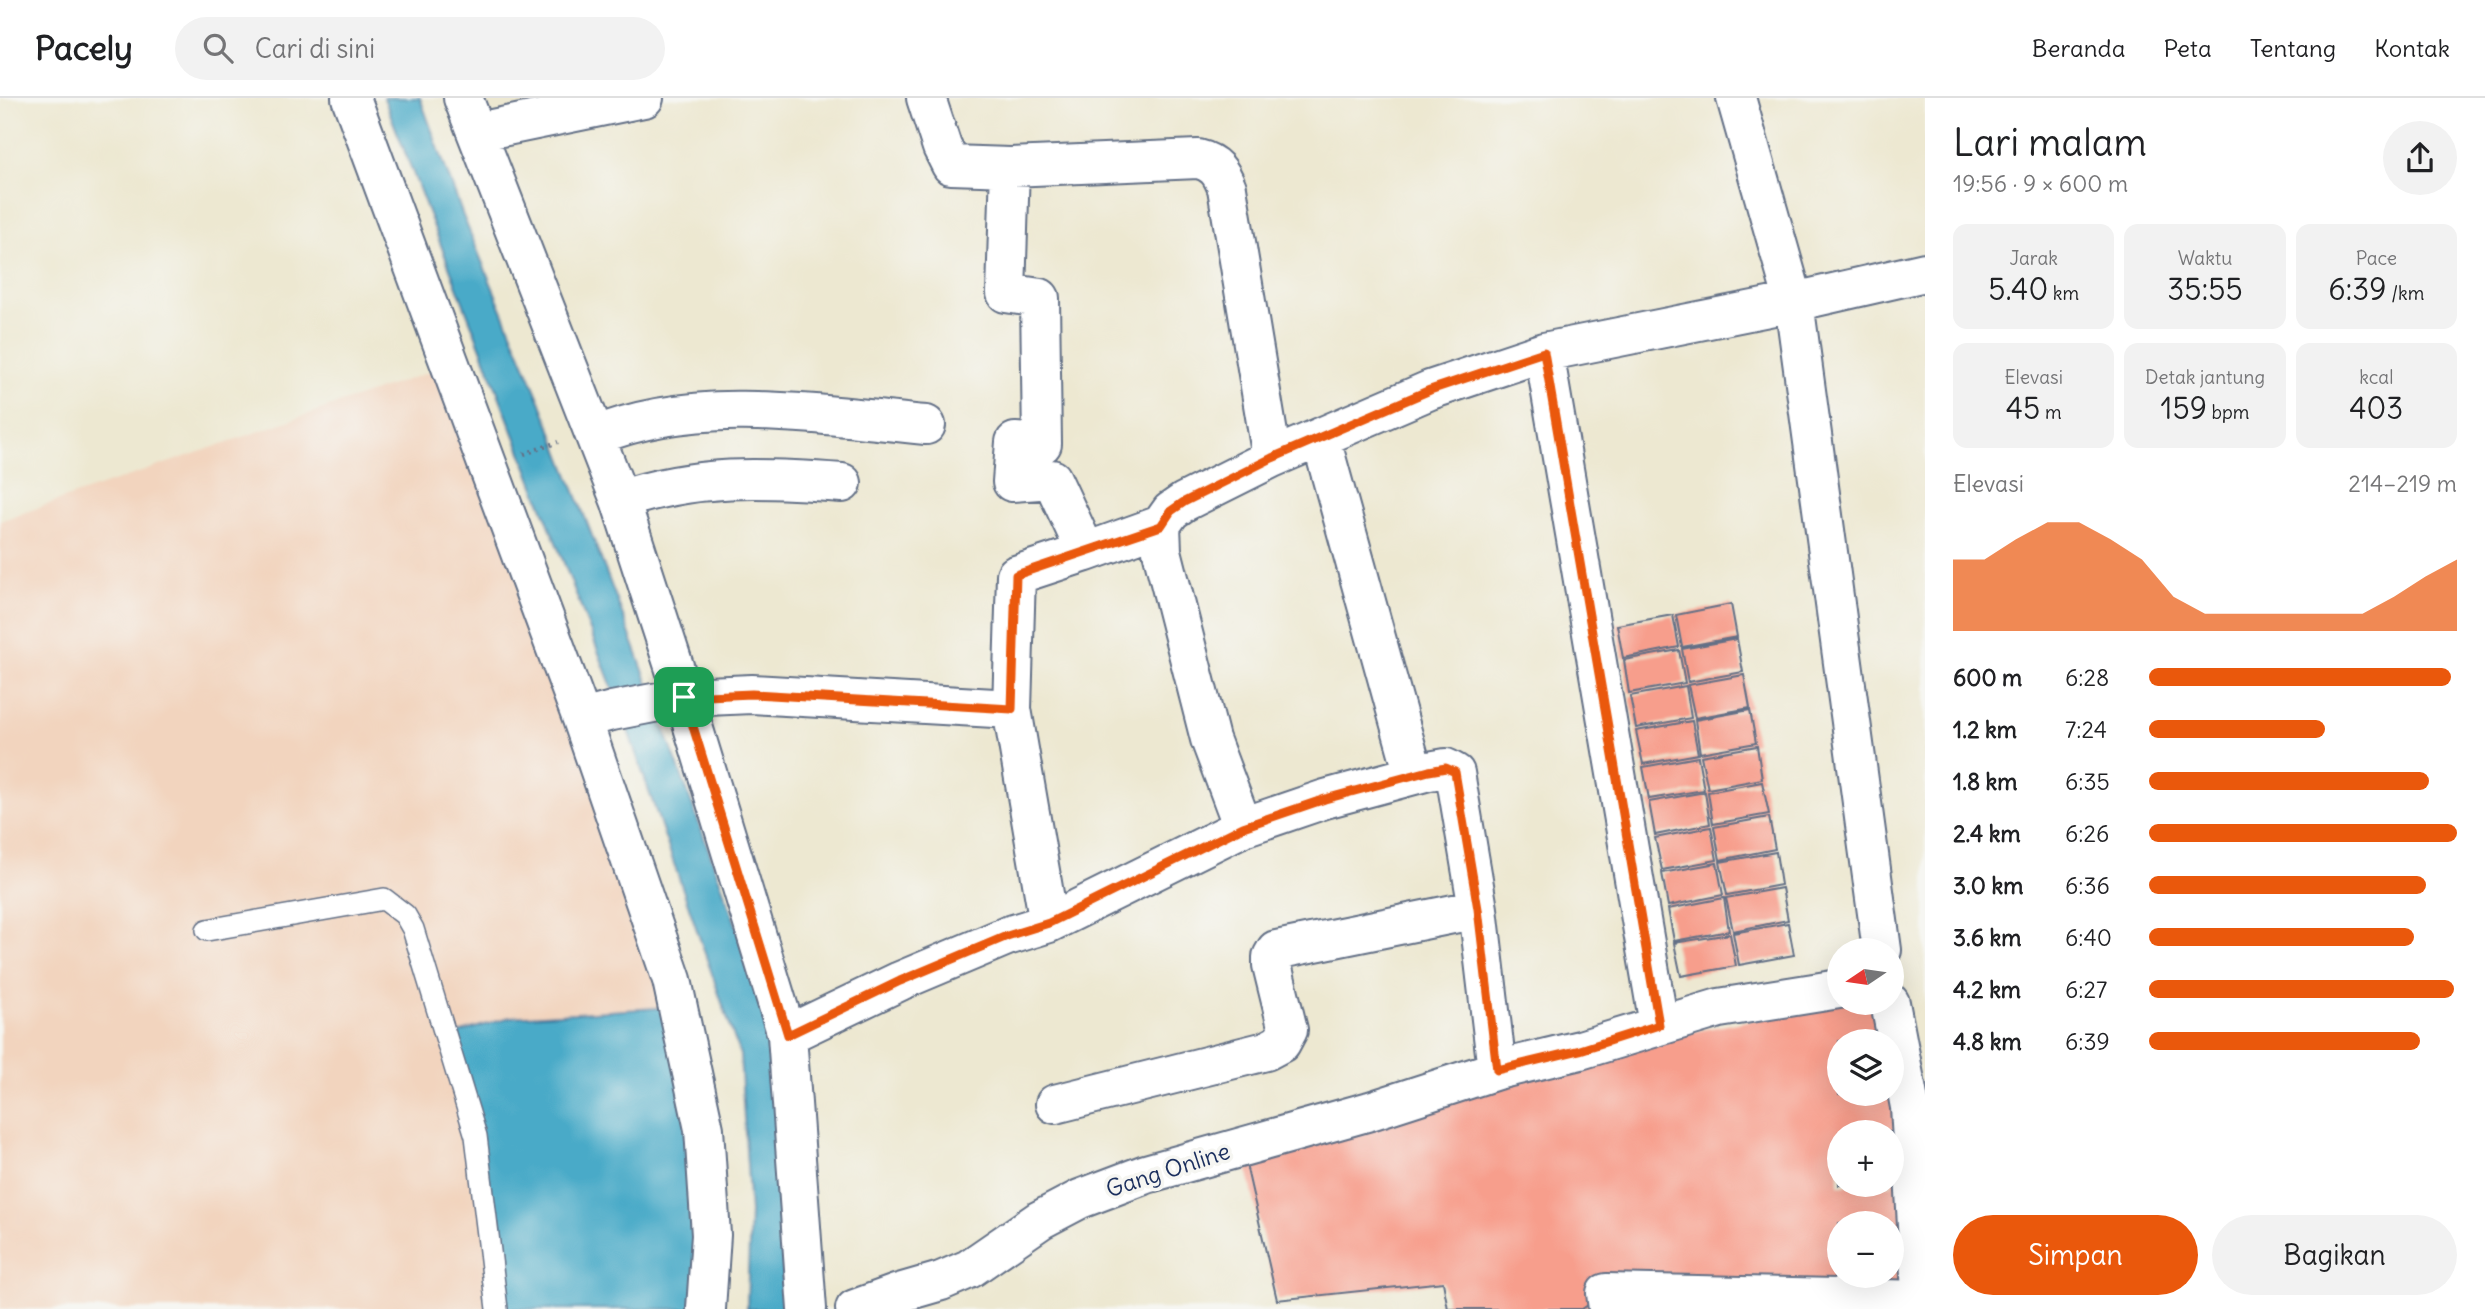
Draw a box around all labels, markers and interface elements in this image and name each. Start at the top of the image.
search box [175,17,665,80]
text: Pacely [35,27,133,69]
icon: search [199,29,237,67]
text: Cari di sini [255,32,375,65]
text: Beranda [2032,33,2125,63]
text: Peta [2163,33,2212,63]
text: Tentang [2250,33,2336,63]
text: Kontak [2374,33,2450,63]
text: Lari malam [1953,119,2147,166]
button: share [2383,121,2457,195]
text: 19:56 · 9 × 600 m [1953,169,2128,198]
text: Jarak [2009,246,2058,270]
text: Waktu [2178,246,2232,270]
text: Pace [2356,246,2397,270]
text: 5.40 [1988,270,2048,308]
text: 35:55 [2167,270,2243,308]
text: 6:39 [2328,270,2387,308]
text: km [2048,281,2079,305]
text: /km [2387,281,2424,305]
text: Elevasi [2004,365,2063,389]
text: Detak jantung [2145,365,2265,389]
text: kcal [2359,365,2393,389]
text: 45 [2006,389,2040,427]
text: 159 [2161,389,2207,427]
text: 403 [2349,389,2403,427]
text: m [2040,400,2062,424]
text: bpm [2207,400,2249,424]
text: Elevasi [1953,469,2024,498]
text: 214–219 m [2348,469,2457,498]
text: 600 m [1953,663,2022,692]
text: 6:28 [2065,663,2109,692]
pin [654,667,714,727]
icon: arrive [665,678,703,716]
text: 1.2 km [1953,715,2017,744]
text: 7:24 [2065,715,2107,744]
text: 1.8 km [1953,767,2018,796]
text: 6:35 [2065,767,2110,796]
text: 2.4 km [1953,819,2021,848]
text: 6:26 [2065,819,2109,848]
text: 3.0 km [1953,871,2023,900]
text: 6:36 [2065,871,2110,900]
text: 3.6 km [1953,923,2021,952]
text: 6:40 [2065,923,2112,952]
north arrow [1827,938,1904,1015]
map controls [1827,938,1904,1288]
text: 4.2 km [1953,975,2021,1004]
text: 6:27 [2065,975,2107,1004]
text: 4.8 km [1953,1027,2022,1056]
text: 6:39 [2065,1027,2110,1056]
button: layers [1827,1029,1904,1106]
button: + [1827,1120,1904,1197]
street label: Gang Online [1102,1136,1233,1203]
button: − [1827,1211,1904,1288]
button: Simpan [1953,1215,2198,1295]
button: Bagikan [2212,1215,2457,1295]

